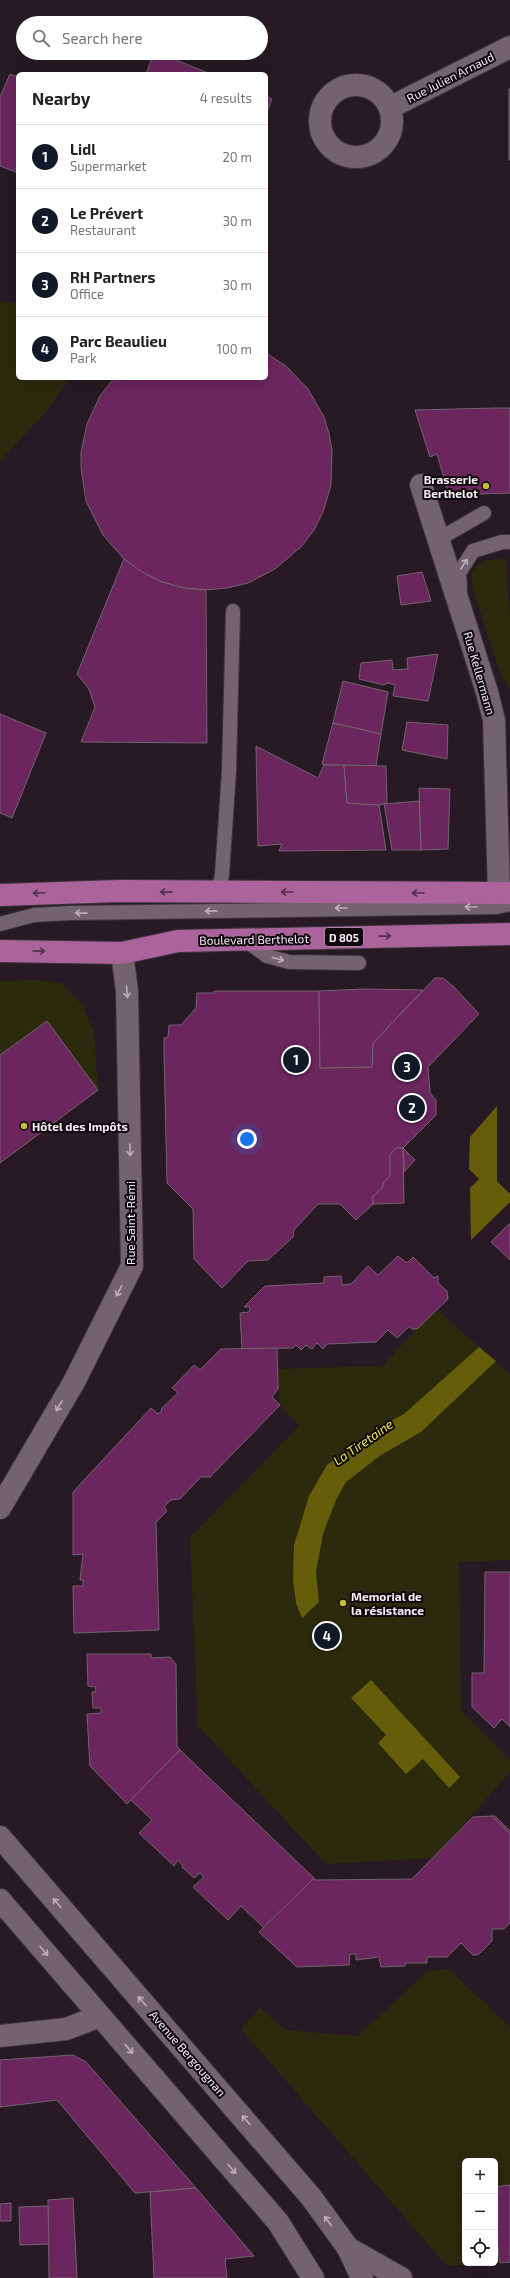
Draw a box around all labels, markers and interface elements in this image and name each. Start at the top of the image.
search box [16,16,268,60]
icon: search [30,27,52,49]
text: Search here [62,29,143,47]
street label: Rue Julien Arnaud [404,49,496,105]
text: Nearby [32,88,90,108]
text: 4 results [200,90,252,106]
text: Lidl [70,140,96,158]
text: 1 [42,149,48,165]
text: 20 m [223,149,252,165]
text: Supermarket [70,158,147,174]
text: Le Prévert [70,204,143,222]
text: 2 [41,213,49,229]
text: 30 m [223,213,252,229]
text: Restaurant [70,222,136,238]
text: RH Partners [70,268,155,286]
text: 3 [41,277,49,293]
text: 30 m [223,277,252,293]
text: Office [70,286,104,302]
text: Parc Beaulieu [70,332,167,350]
text: 4 [41,341,49,357]
text: 100 m [217,341,252,357]
text: Park [70,350,97,366]
place label: Brasserie Berthelot [424,472,478,500]
marker: Brasserie Berthelot [481,481,491,491]
one-way arrow [460,559,468,570]
street label: Rue Kellermann [461,630,499,716]
one-way arrow [160,888,173,896]
one-way arrow [281,888,294,895]
one-way arrow [33,889,46,897]
one-way arrow [412,889,425,897]
one-way arrow [465,903,478,911]
one-way arrow [335,904,348,912]
one-way arrow [205,907,218,915]
one-way arrow [75,910,88,917]
road number: D 805 [325,928,363,946]
street label: Boulevard Berthelot [199,931,309,947]
one-way arrow [378,932,391,940]
one-way arrow [32,947,45,955]
one-way arrow [272,956,285,963]
one-way arrow [123,985,130,998]
pin: 1 [283,1045,309,1075]
pin: 3 [394,1052,420,1082]
pin: 2 [399,1093,425,1123]
place label: Hôtel des Impôts [32,1119,128,1133]
marker: Hôtel des Impôts [19,1121,29,1131]
your location [237,1129,257,1149]
one-way arrow [126,1143,134,1156]
street label: Rue Saint-Rémi [123,1181,137,1265]
one-way arrow [115,1285,123,1297]
one-way arrow [55,1400,63,1412]
water label: La Tiretaine [330,1416,396,1468]
place label: Memorial de la résistance [351,1589,424,1617]
marker: Memorial de la résistance [338,1598,348,1608]
pin: 4 [314,1621,340,1651]
one-way arrow [52,1898,62,1908]
one-way arrow [39,1946,48,1956]
one-way arrow [138,1996,147,2006]
street label: Avenue Bergougnan [147,2007,229,2099]
one-way arrow [124,2044,133,2055]
one-way arrow [242,2115,251,2125]
map controls [462,2158,498,2266]
button: + [462,2158,498,2194]
one-way arrow [227,2164,237,2174]
button: − [462,2194,498,2230]
one-way arrow [324,2215,332,2226]
button: locate [462,2230,498,2266]

